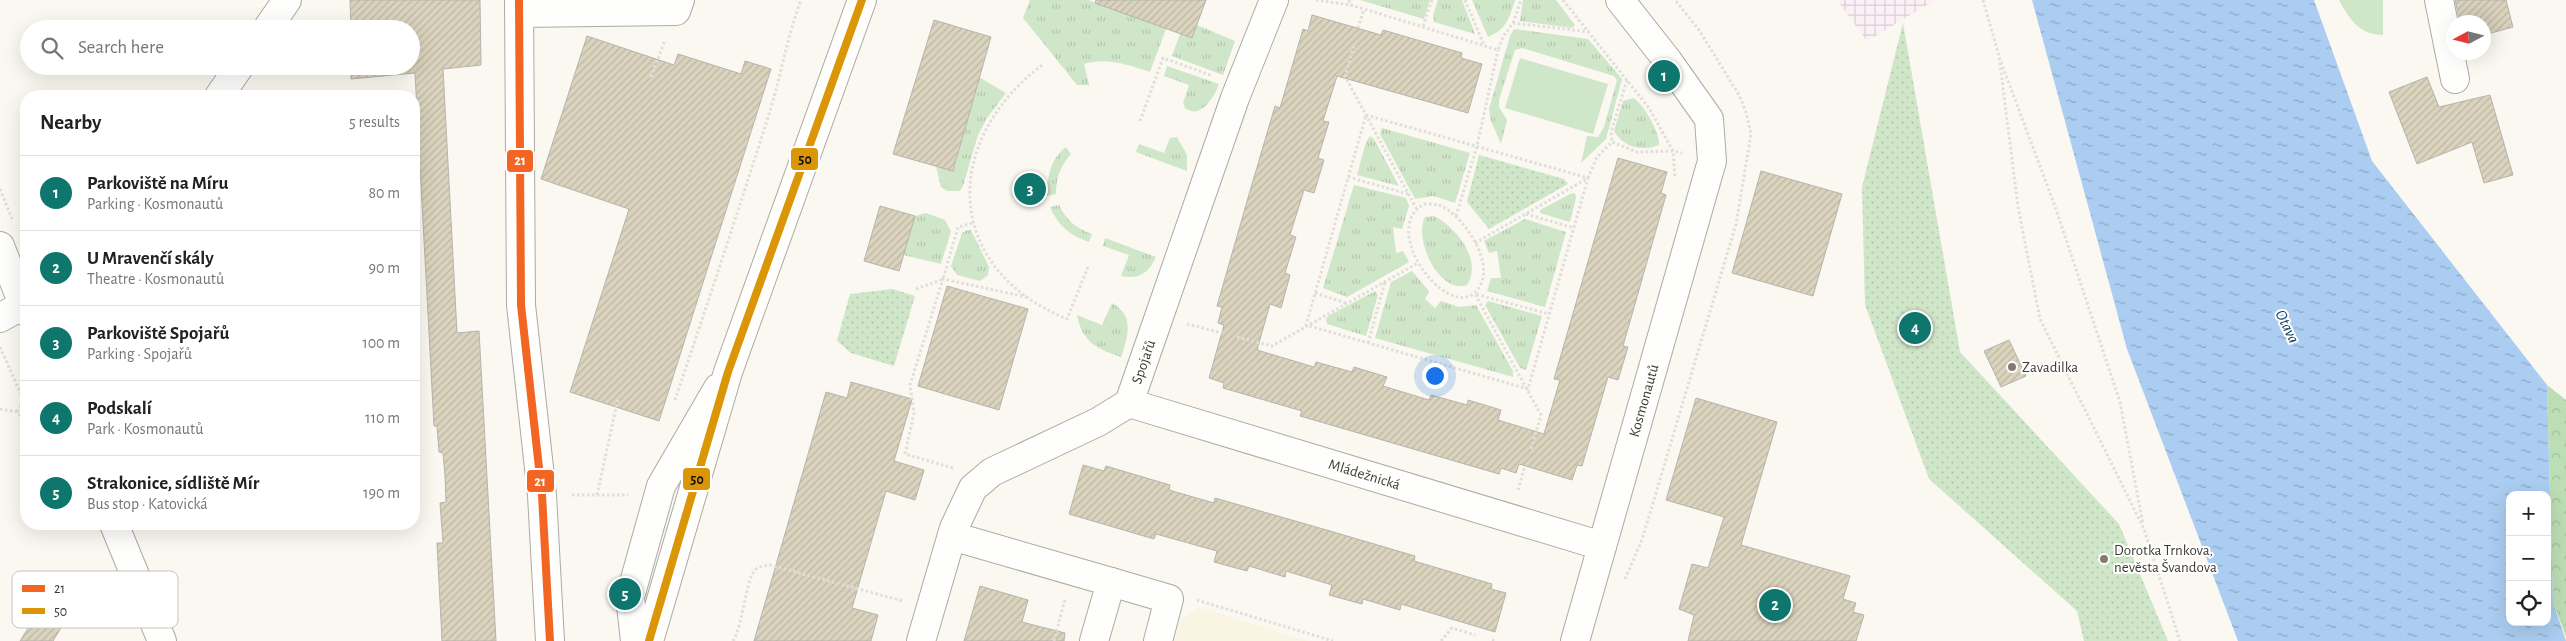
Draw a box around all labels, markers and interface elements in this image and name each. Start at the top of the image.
north arrow [2446,15,2491,60]
search box [20,20,420,75]
icon: search [38,34,66,62]
text: Search here [78,38,164,57]
pin: 1 [1648,57,1680,95]
text: Nearby [40,112,101,133]
text: 5 results [349,114,400,130]
line badge: 50 [790,147,819,171]
line badge: 21 [506,149,534,173]
text: 50 [798,153,812,167]
text: 21 [514,154,526,168]
pin: 3 [1014,170,1046,208]
text: Parkoviště na Míru [87,174,228,193]
text: 1 [53,185,59,201]
text: 80 m [369,185,400,201]
text: Parking · Kosmonautů [87,196,223,212]
text: U Mravenčí skály [87,249,214,268]
text: 2 [52,260,60,276]
text: 90 m [369,260,400,276]
text: Theatre · Kosmonautů [87,271,224,287]
water label: Otava [2272,307,2302,346]
pin: 4 [1899,309,1931,347]
text: Parkoviště Spojařů [87,324,229,343]
text: 3 [53,335,59,351]
text: 100 m [362,335,400,351]
street label: Spojařů [1129,338,1158,386]
text: Parking · Spojařů [87,346,192,362]
place label: Zavadilka [2022,360,2078,375]
marker: Zavadilka [2006,361,2018,373]
street label: Kosmonautů [1627,362,1662,439]
your location [1422,363,1448,389]
text: Podskalí [87,399,152,418]
text: 4 [52,410,60,426]
text: 110 m [365,410,400,426]
text: Park · Kosmonautů [87,421,203,437]
street label: Mládežnická [1327,457,1402,493]
line badge: 50 [682,467,711,491]
line badge: 21 [526,469,555,493]
text: 50 [690,473,704,487]
text: Strakonice, sídliště Mír [87,474,259,493]
text: 21 [534,475,546,489]
text: 5 [53,485,59,501]
text: 190 m [363,485,400,501]
map controls [2506,491,2551,626]
button: + [2506,491,2551,536]
text: Bus stop · Katovická [87,496,208,512]
button: − [2506,536,2551,581]
place label: Dorotka Trnkova, nevěsta Švandova [2114,543,2217,575]
marker: Dorotka Trnkova, nevěsta Švandova [2098,553,2110,565]
legend [12,571,178,628]
pin: 5 [609,575,641,613]
button: locate [2506,581,2551,626]
text: 21 [54,582,65,596]
pin: 2 [1759,586,1791,624]
text: 50 [54,605,67,619]

